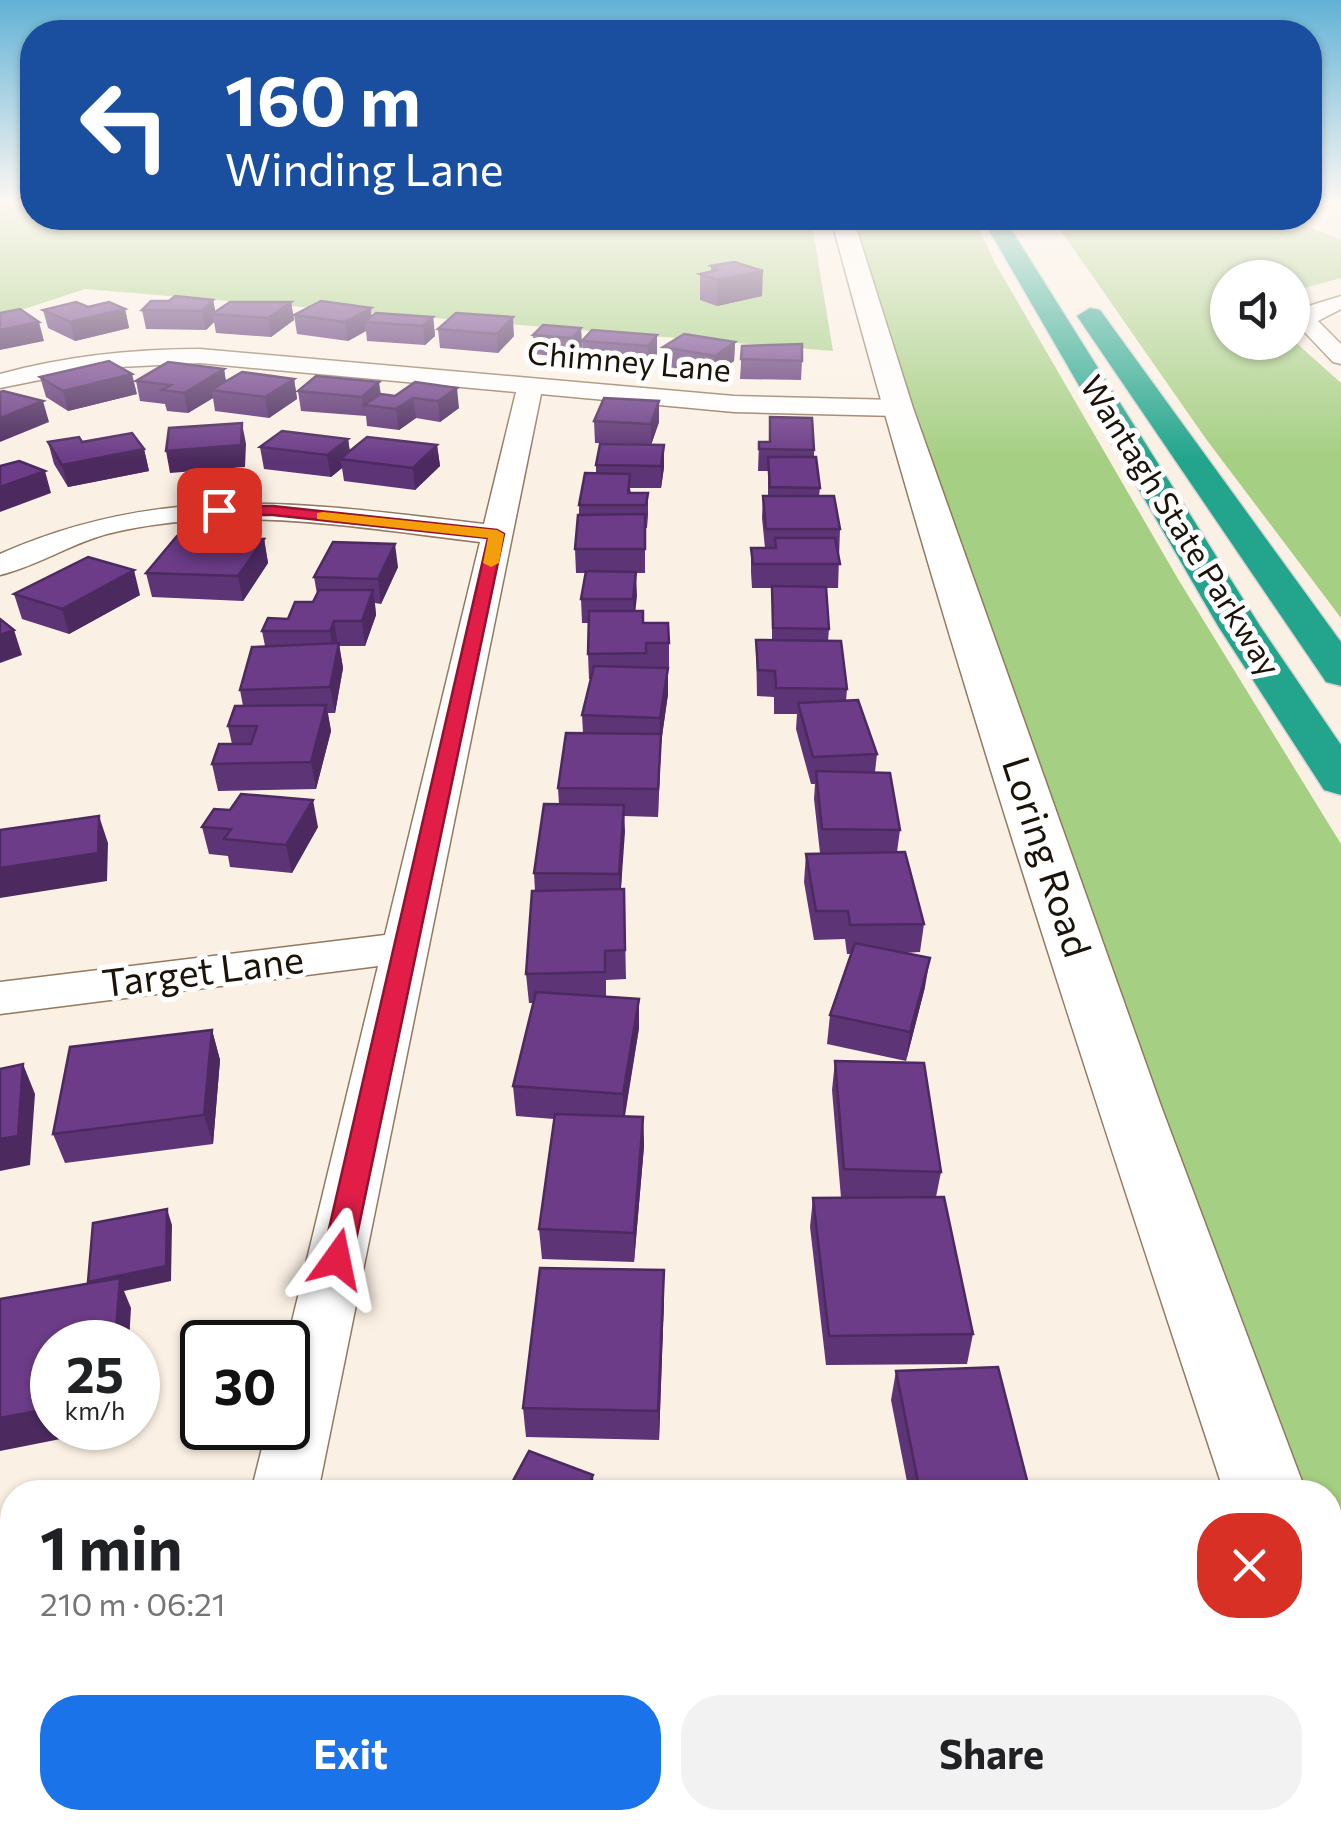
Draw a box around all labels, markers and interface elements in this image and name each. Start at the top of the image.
text: 160 m [225,55,421,140]
icon: left [60,60,190,190]
text: Winding Lane [225,140,503,195]
map controls [1210,260,1310,360]
button: sound [1210,260,1310,360]
street label: Chimney Lane [526,331,733,389]
street label: Wantagh State Parkway [1073,367,1291,683]
pin [177,468,262,553]
icon: arrive [192,483,247,538]
street label: Loring Road [994,750,1103,962]
street label: Target Lane [99,934,306,1005]
position arrow [285,1207,389,1311]
speed limit sign: 30 [180,1320,310,1450]
text: 25 [66,1342,124,1403]
text: km/h [65,1395,125,1425]
text: 1 min [40,1509,182,1582]
button: close [1197,1513,1302,1618]
text: 210 m · 06:21 [40,1583,225,1623]
button: Exit [40,1695,661,1810]
button: Share [681,1695,1302,1810]

